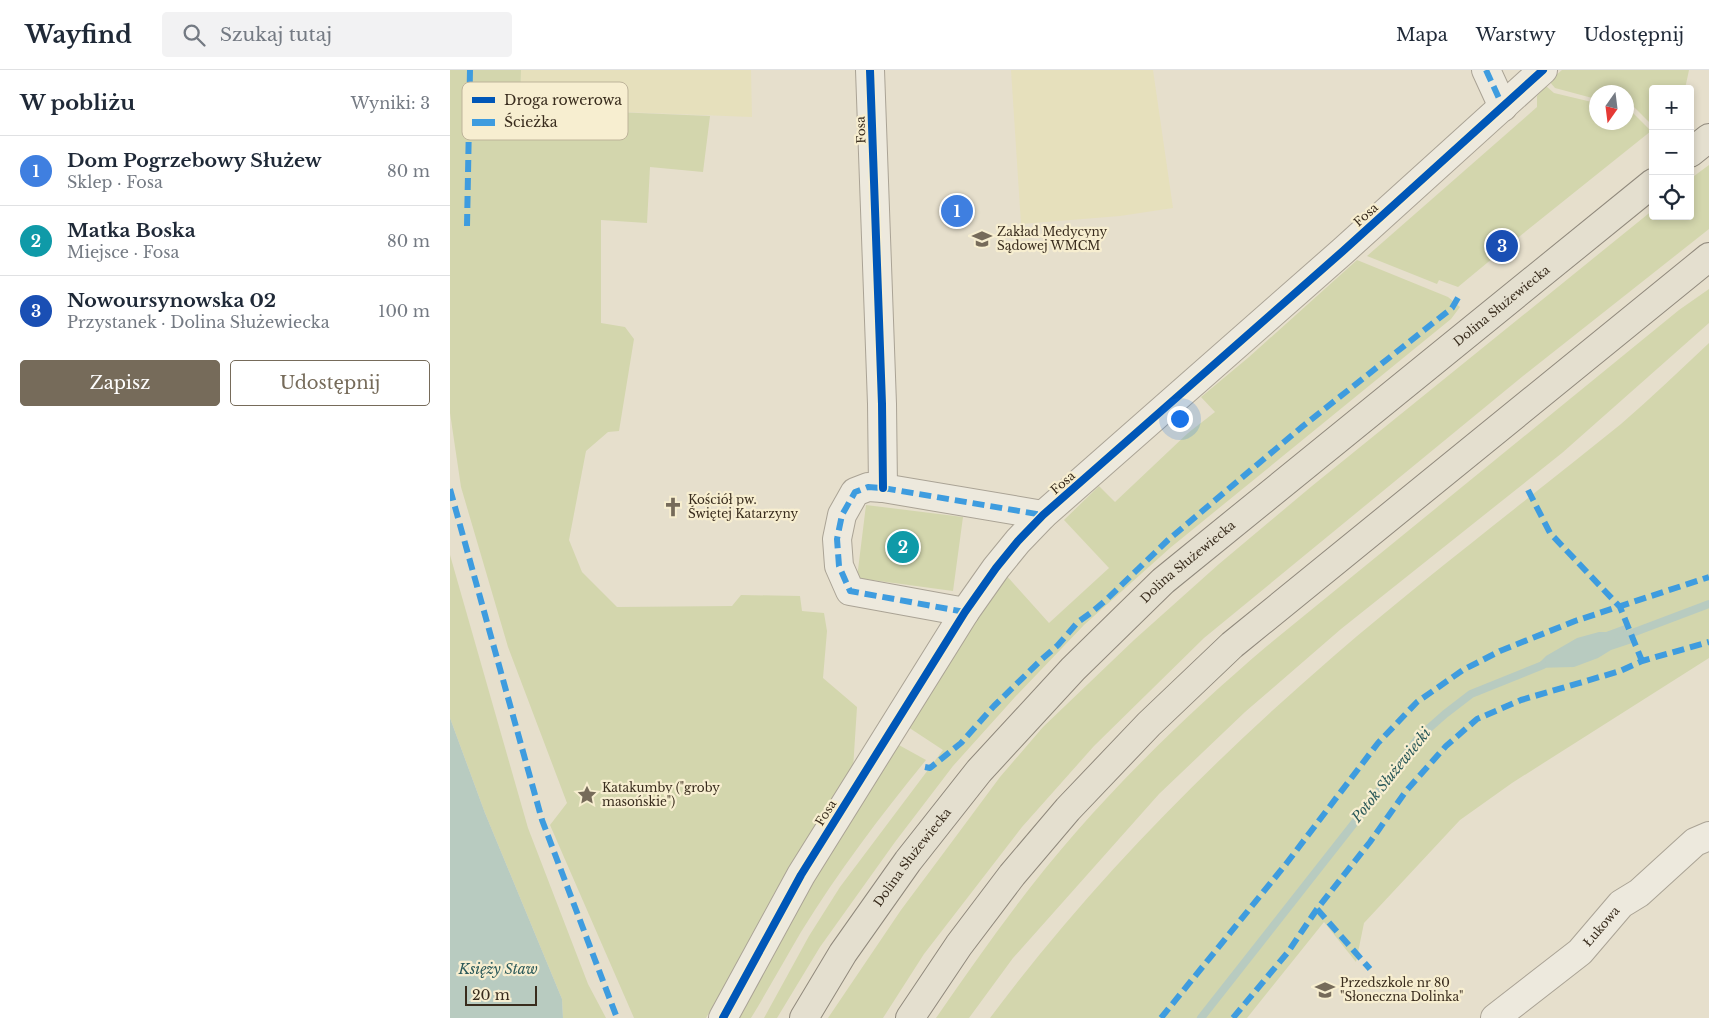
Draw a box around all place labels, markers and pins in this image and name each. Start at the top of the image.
pin: 1 [941,192,973,230]
place label: Zakład Medycyny Sądowej WMCM [997,224,1108,253]
pin: 3 [1486,227,1518,265]
school or university icon: Zakład Medycyny Sądowej WMCM [971,228,993,250]
place label: Kościół pw. Świętej Katarzyny [688,492,799,521]
church icon: Kościół pw. Świętej Katarzyny [662,496,684,518]
pin: 2 [887,528,919,566]
place label: Katakumby ("groby masońskie") [602,780,720,809]
place icon: Katakumby ("groby masońskie") [576,784,598,806]
place label: Przedszkole nr 80 "Słoneczna Dolinka" [1340,975,1463,1004]
school or university icon: Przedszkole nr 80 "Słoneczna Dolinka" [1314,979,1336,1001]

